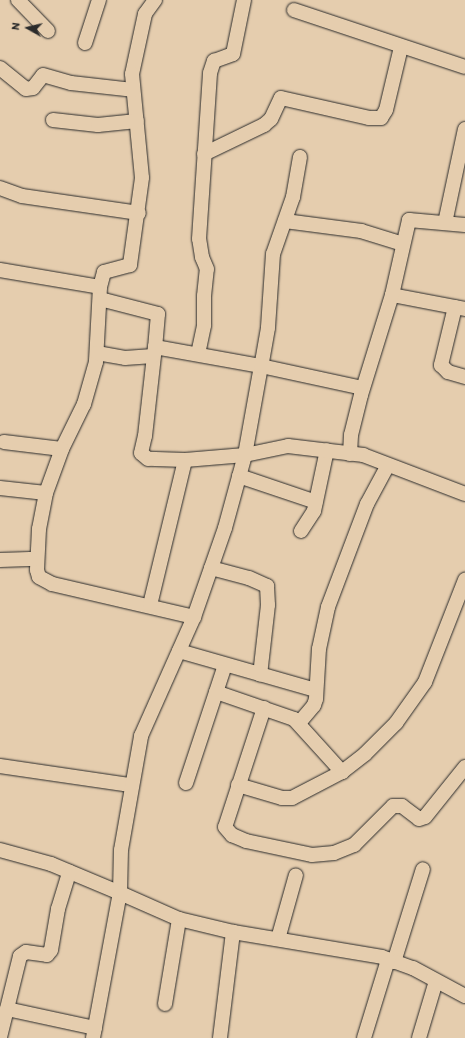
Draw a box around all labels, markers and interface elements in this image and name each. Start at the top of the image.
north arrow [8,8,48,48]
text: N [9,22,23,31]

